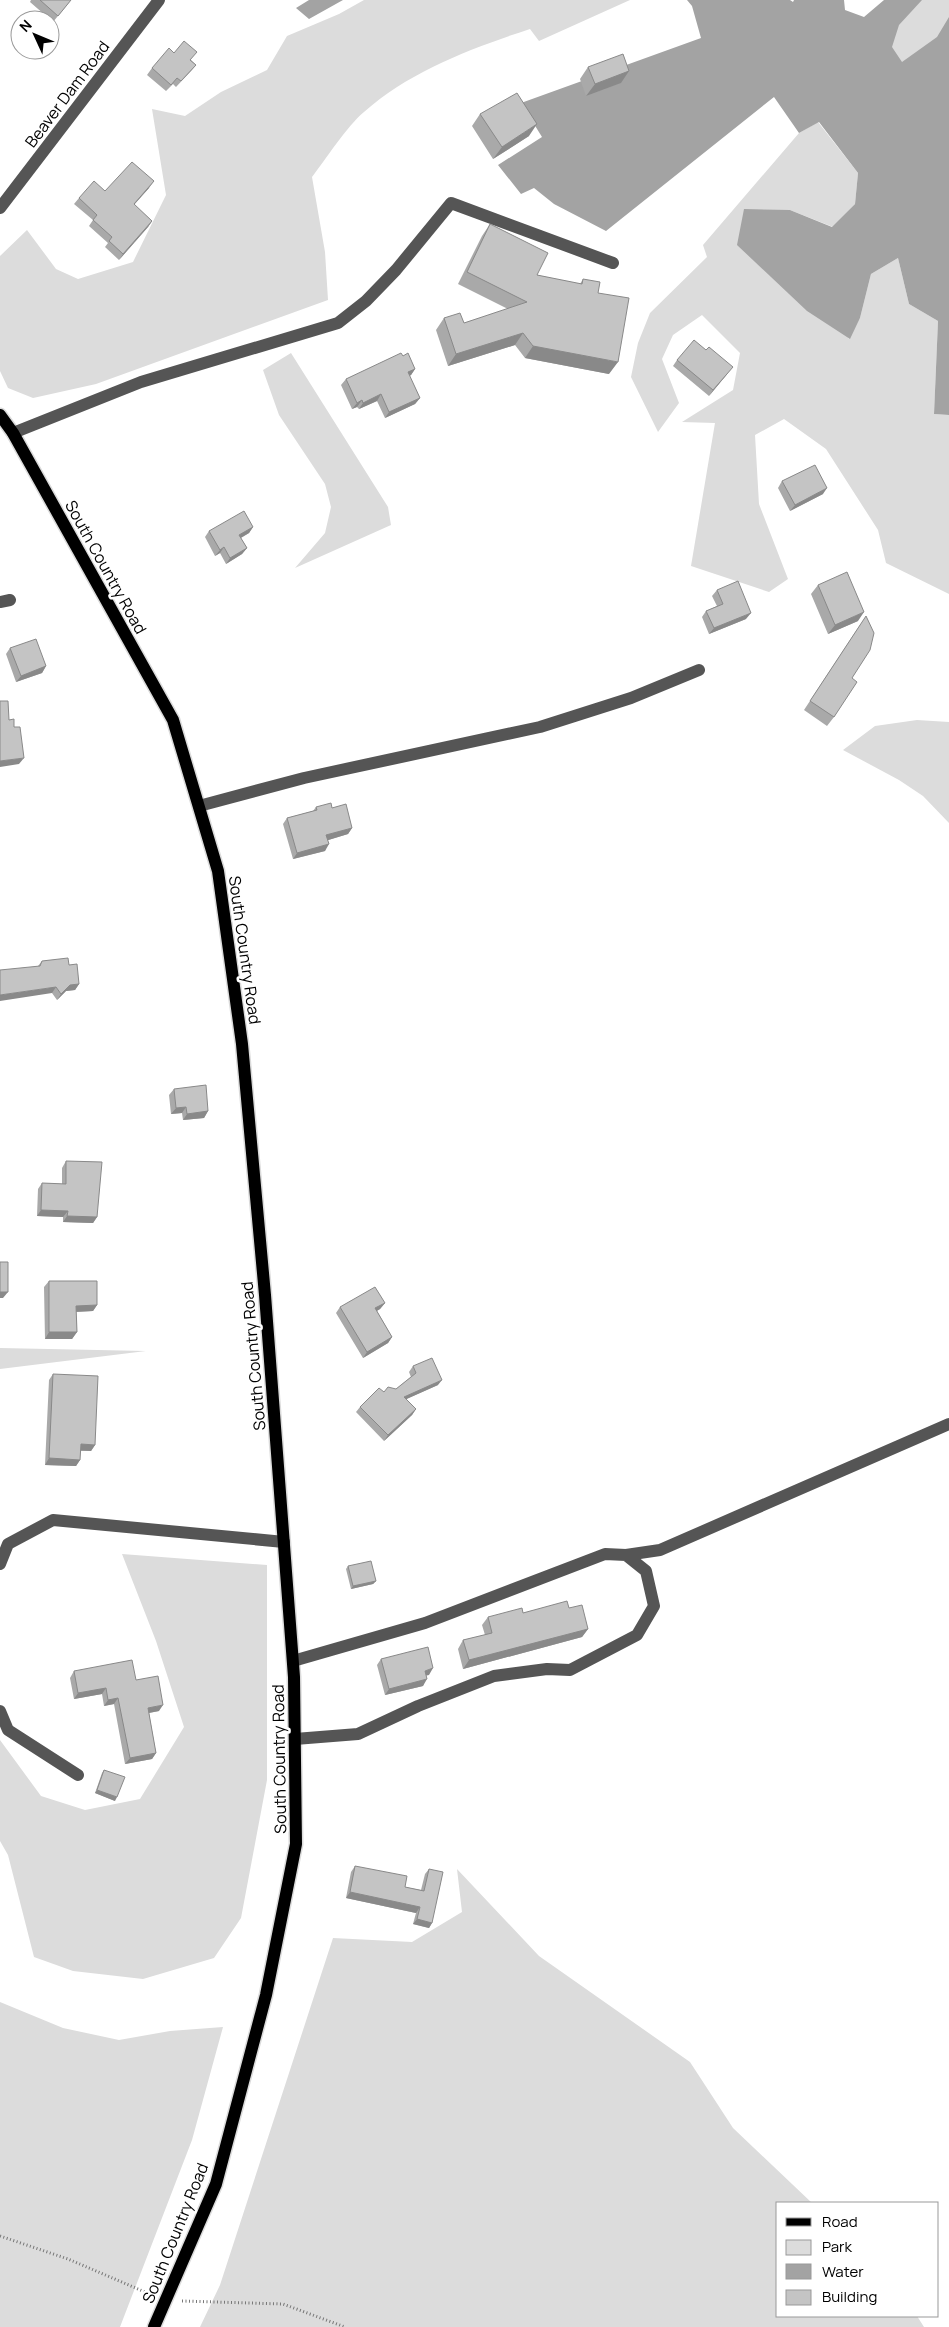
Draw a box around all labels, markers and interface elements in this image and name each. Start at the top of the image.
north arrow [10,10,60,60]
text: N [15,15,36,36]
street label: Beaver Dam Road [20,36,114,152]
street label: South Country Road [60,496,152,638]
street label: South Country Road [224,874,266,1026]
street label: South Country Road [236,1281,270,1431]
street label: South Country Road [267,1684,291,1834]
street label: South Country Road [137,2160,213,2306]
legend [776,2202,939,2317]
text: Road [822,2211,858,2232]
text: Park [822,2236,852,2257]
text: Water [822,2261,864,2282]
text: Building [822,2286,877,2307]

